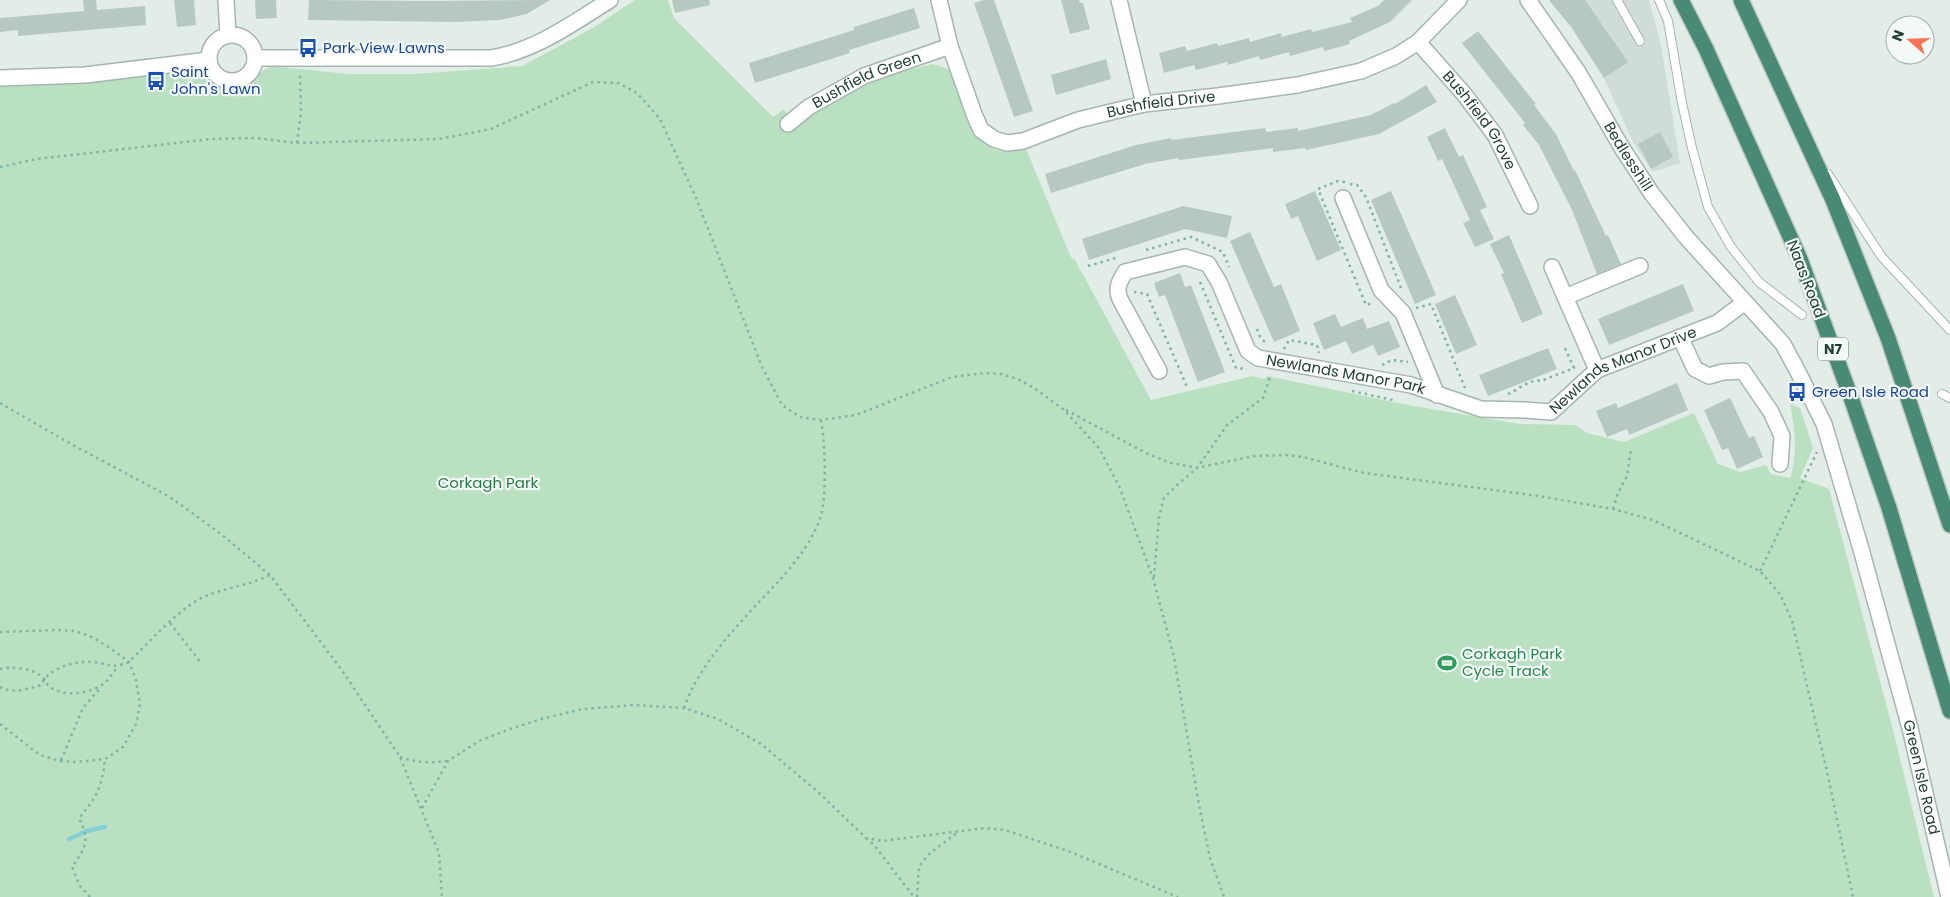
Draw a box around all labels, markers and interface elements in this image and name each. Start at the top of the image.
north arrow [1885,15,1935,65]
text: N [1887,27,1909,44]
bus stop icon: Park View Lawns [297,37,319,59]
place label: Park View Lawns [323,37,445,58]
street label: Bushfield Green [808,46,924,113]
place label: Saint John's Lawn [171,61,261,99]
street label: Bushfield Grove [1438,66,1521,173]
bus stop icon: Saint John's Lawn [145,70,167,92]
street label: Bushfield Drive [1104,85,1216,123]
street label: Bedlesshill [1599,118,1658,195]
street label: Naas Road [1782,237,1831,321]
street label: Newlands Manor Drive [1544,321,1699,419]
road number: N7 [1818,338,1848,360]
street label: Newlands Manor Park [1265,349,1429,399]
bus stop icon: Green Isle Road [1786,381,1808,403]
place label: Green Isle Road [1812,381,1929,402]
park label: Corkagh Park [438,472,539,493]
place label: Corkagh Park Cycle Track [1462,643,1563,681]
sports icon: Corkagh Park Cycle Track [1436,652,1458,674]
street label: Green Isle Road [1898,717,1945,837]

